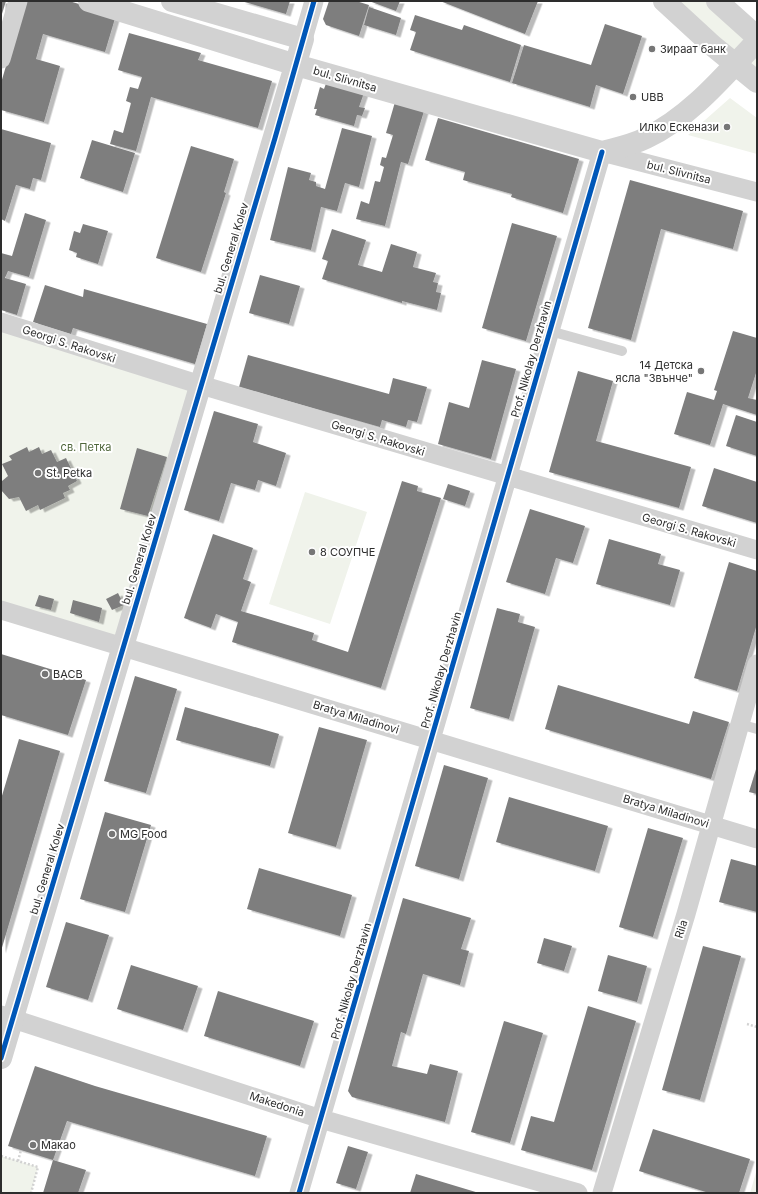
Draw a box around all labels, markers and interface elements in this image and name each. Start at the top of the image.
place label: Зираат банк [660,42,726,56]
marker: Зираат банк [647,44,657,54]
street label: bul. Slivnitsa [312,63,378,95]
place label: UBB [641,90,664,104]
marker: UBB [628,92,638,102]
place label: Илко Ескенази [639,120,719,134]
marker: Илко Ескенази [722,122,732,132]
street label: bul. Slivnitsa [646,157,712,187]
street label: bul. General Kolev [211,201,251,295]
street label: Prof. Nikolay Derzhavin [508,299,554,419]
street label: Georgi S. Rakovski [21,322,117,366]
place label: 14 Детска ясла "Звънче" [616,358,693,385]
marker: 14 Детска ясла "Звънче" [696,366,706,376]
street label: Georgi S. Rakovski [330,417,426,459]
park label: св. Петка [61,440,111,454]
place label: St. Petka [46,466,92,480]
marker: St. Petka [33,468,43,478]
street label: Georgi S. Rakovski [640,510,738,550]
street label: bul. General Kolev [119,512,159,606]
place label: 8 СОУПЧЕ [320,545,375,559]
marker: 8 СОУПЧЕ [307,547,317,557]
street label: Prof. Nikolay Derzhavin [418,610,464,730]
place label: BACB [53,667,83,681]
marker: BACB [40,669,50,679]
street label: Bratya Miladinovi [311,697,401,737]
street label: Bratya Miladinovi [621,791,711,831]
street label: bul. General Kolev [27,822,67,916]
place label: MG Food [120,827,167,841]
marker: MG Food [107,829,117,839]
street label: Rila [672,918,690,940]
street label: Prof. Nikolay Derzhavin [328,921,374,1041]
street label: Makedonia [248,1089,306,1119]
place label: Макао [41,1138,76,1152]
marker: Макао [28,1140,38,1150]

